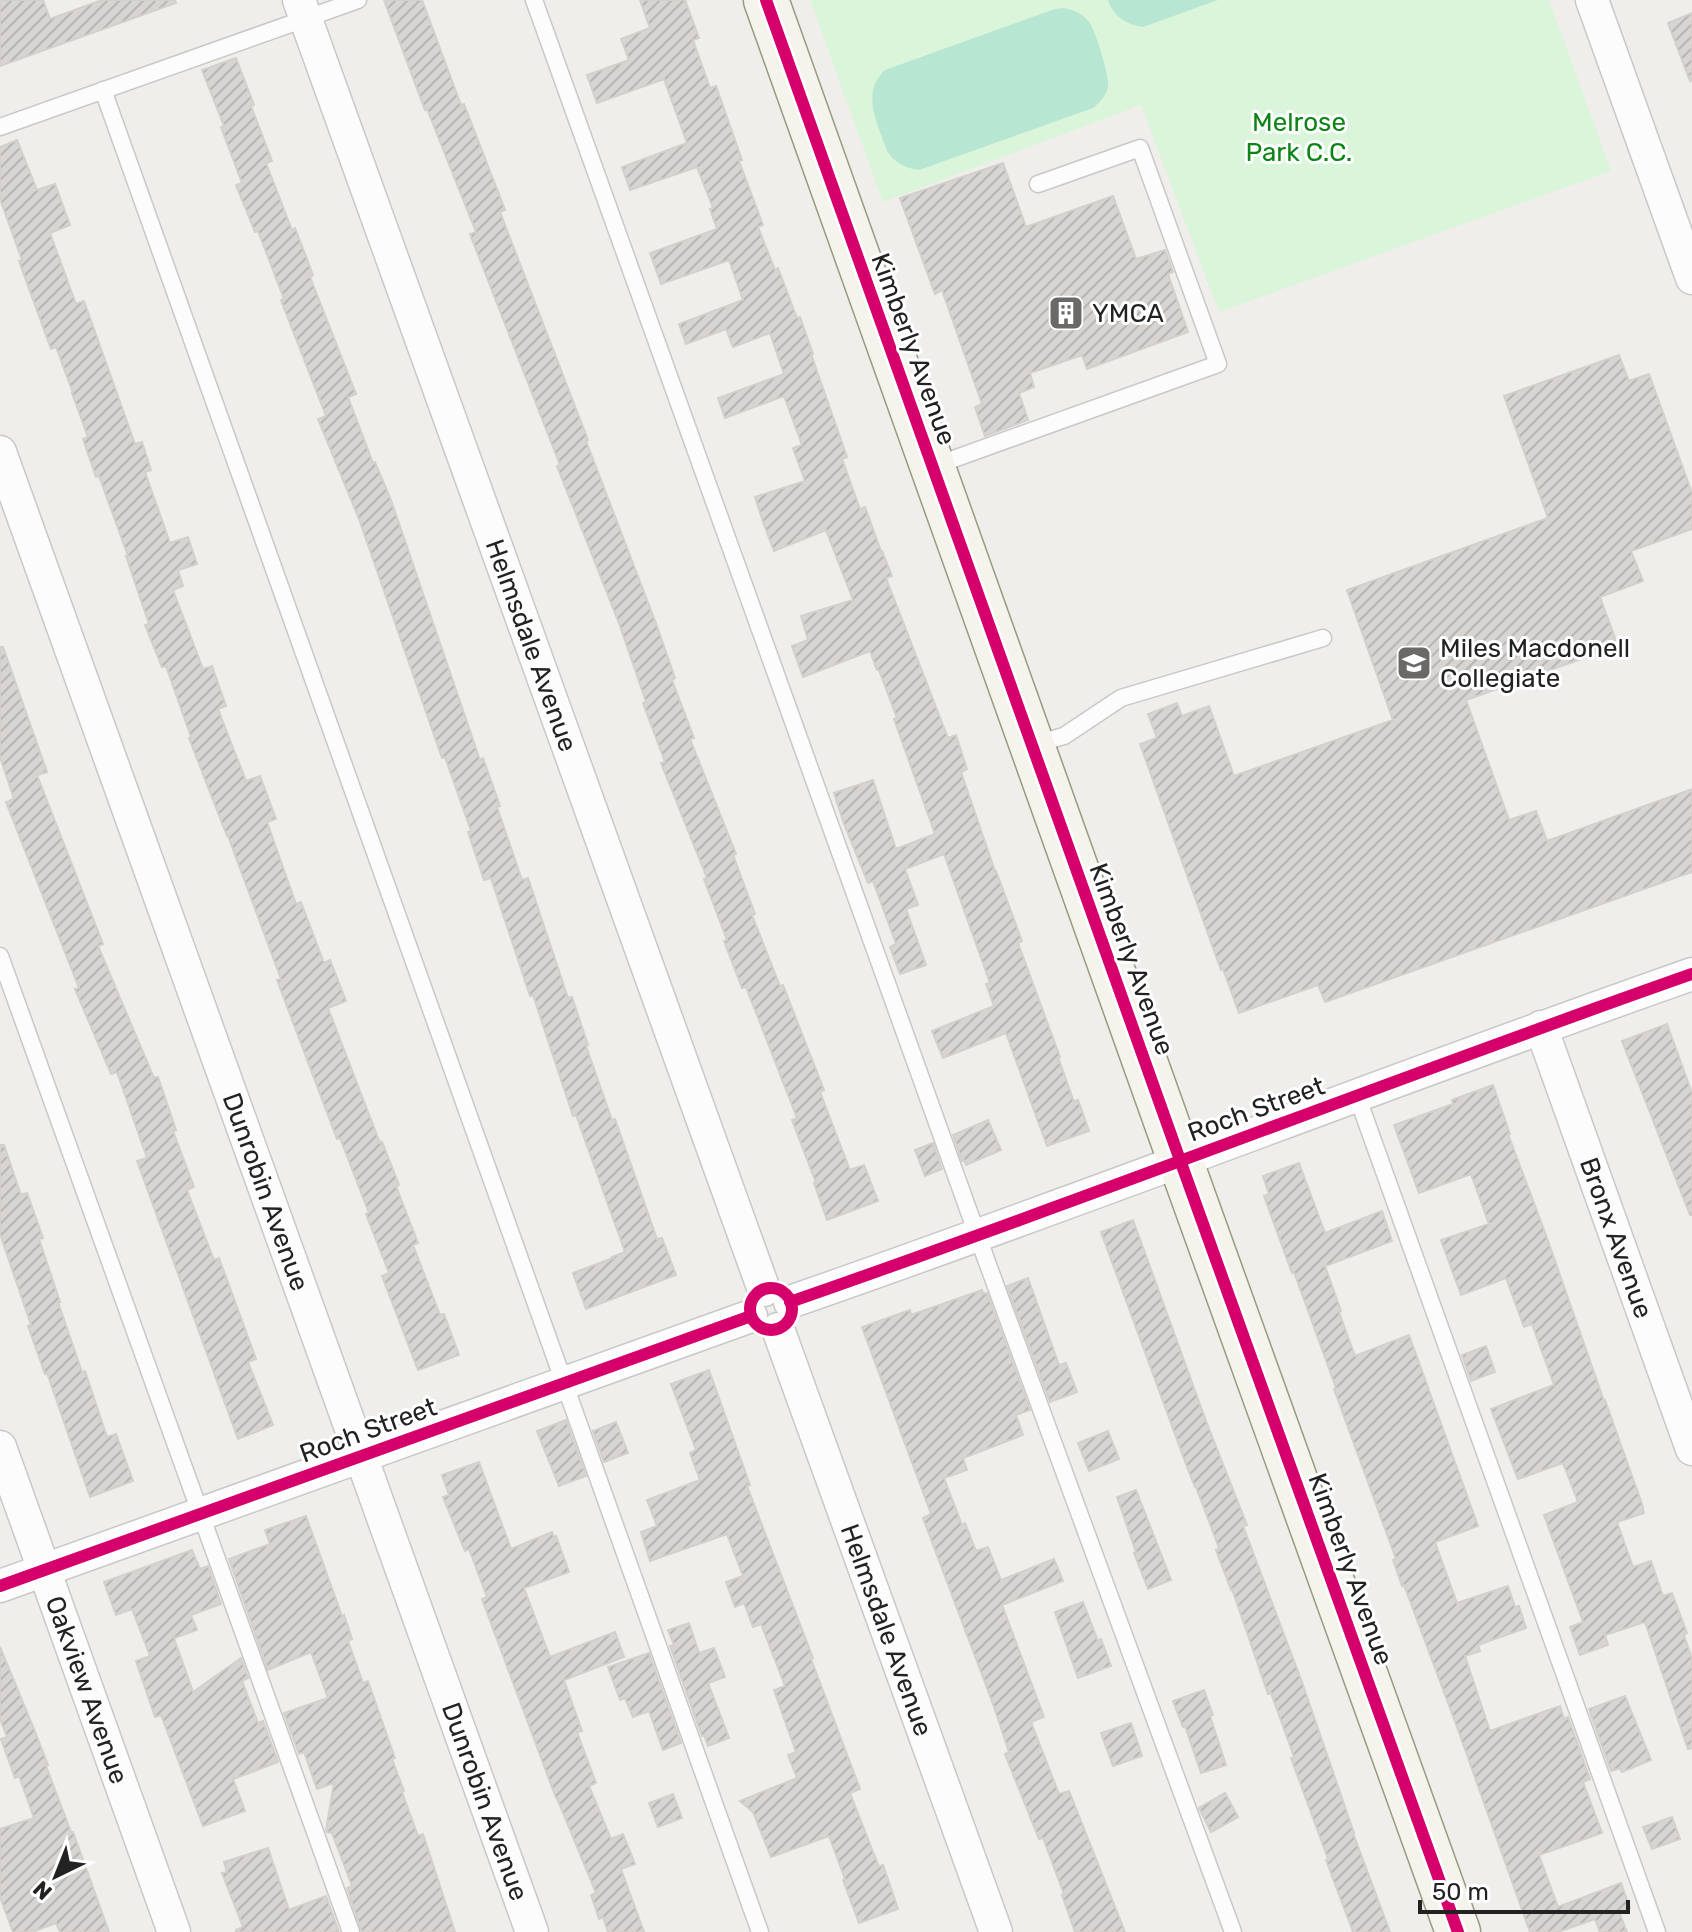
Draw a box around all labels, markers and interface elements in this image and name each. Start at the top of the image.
park label: Melrose Park C.C. [1246,107,1352,168]
street label: Kimberly Avenue [864,249,963,449]
building icon: YMCA [1047,294,1085,332]
place label: YMCA [1092,298,1164,329]
street label: Helmsdale Avenue [479,535,584,756]
place label: Miles Macdonell Collegiate [1440,633,1630,694]
school or university icon: Miles Macdonell Collegiate [1395,644,1433,682]
street label: Kimberly Avenue [1082,859,1181,1059]
street label: Roch Street [1183,1070,1329,1149]
street label: Dunrobin Avenue [216,1089,315,1295]
street label: Bronx Avenue [1573,1154,1659,1323]
street label: Roch Street [295,1391,441,1470]
street label: Kimberly Avenue [1301,1469,1400,1669]
street label: Helmsdale Avenue [834,1520,939,1740]
street label: Oakview Avenue [39,1592,135,1788]
street label: Dunrobin Avenue [435,1698,534,1905]
north arrow [16,1836,96,1916]
scale bar [1420,1864,1628,1914]
text: N [28,1875,58,1906]
text: 50 m [1432,1878,1489,1906]

